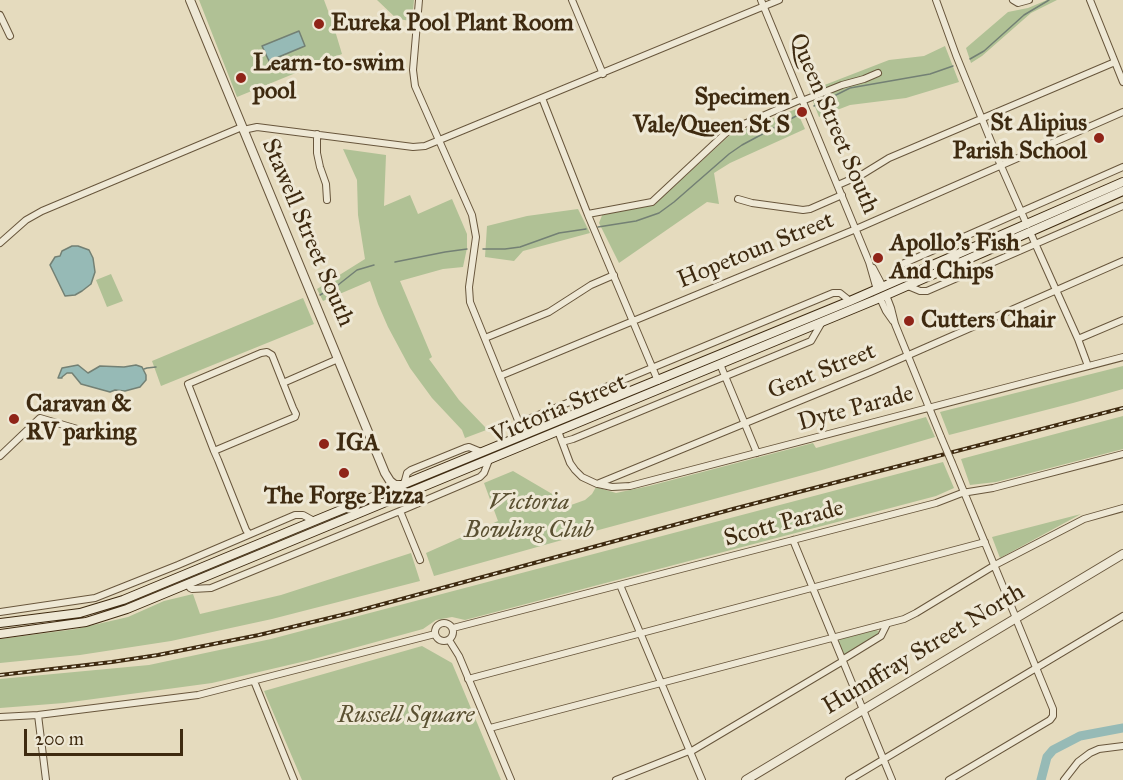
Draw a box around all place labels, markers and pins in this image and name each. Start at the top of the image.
place label: Eureka Pool Plant Room [331,10,574,38]
marker: Eureka Pool Plant Room [312,17,326,31]
place label: Learn-to-swim pool [253,50,405,106]
marker: Learn-to-swim pool [234,71,248,85]
place label: Specimen Vale/Queen St S [633,84,790,140]
marker: Specimen Vale/Queen St S [795,105,809,119]
place label: St Alipius Parish School [953,110,1087,166]
marker: St Alipius Parish School [1092,131,1106,145]
place label: Apollo’s Fish And Chips [890,230,1020,286]
marker: Apollo’s Fish And Chips [871,251,885,265]
place label: Cutters Chair [921,307,1055,335]
marker: Cutters Chair [902,314,916,328]
place label: Caravan & RV parking [26,391,136,447]
marker: Caravan & RV parking [7,412,21,426]
place label: IGA [336,430,380,458]
marker: IGA [317,437,331,451]
marker: The Forge Pizza [337,466,351,480]
place label: The Forge Pizza [264,483,424,511]

